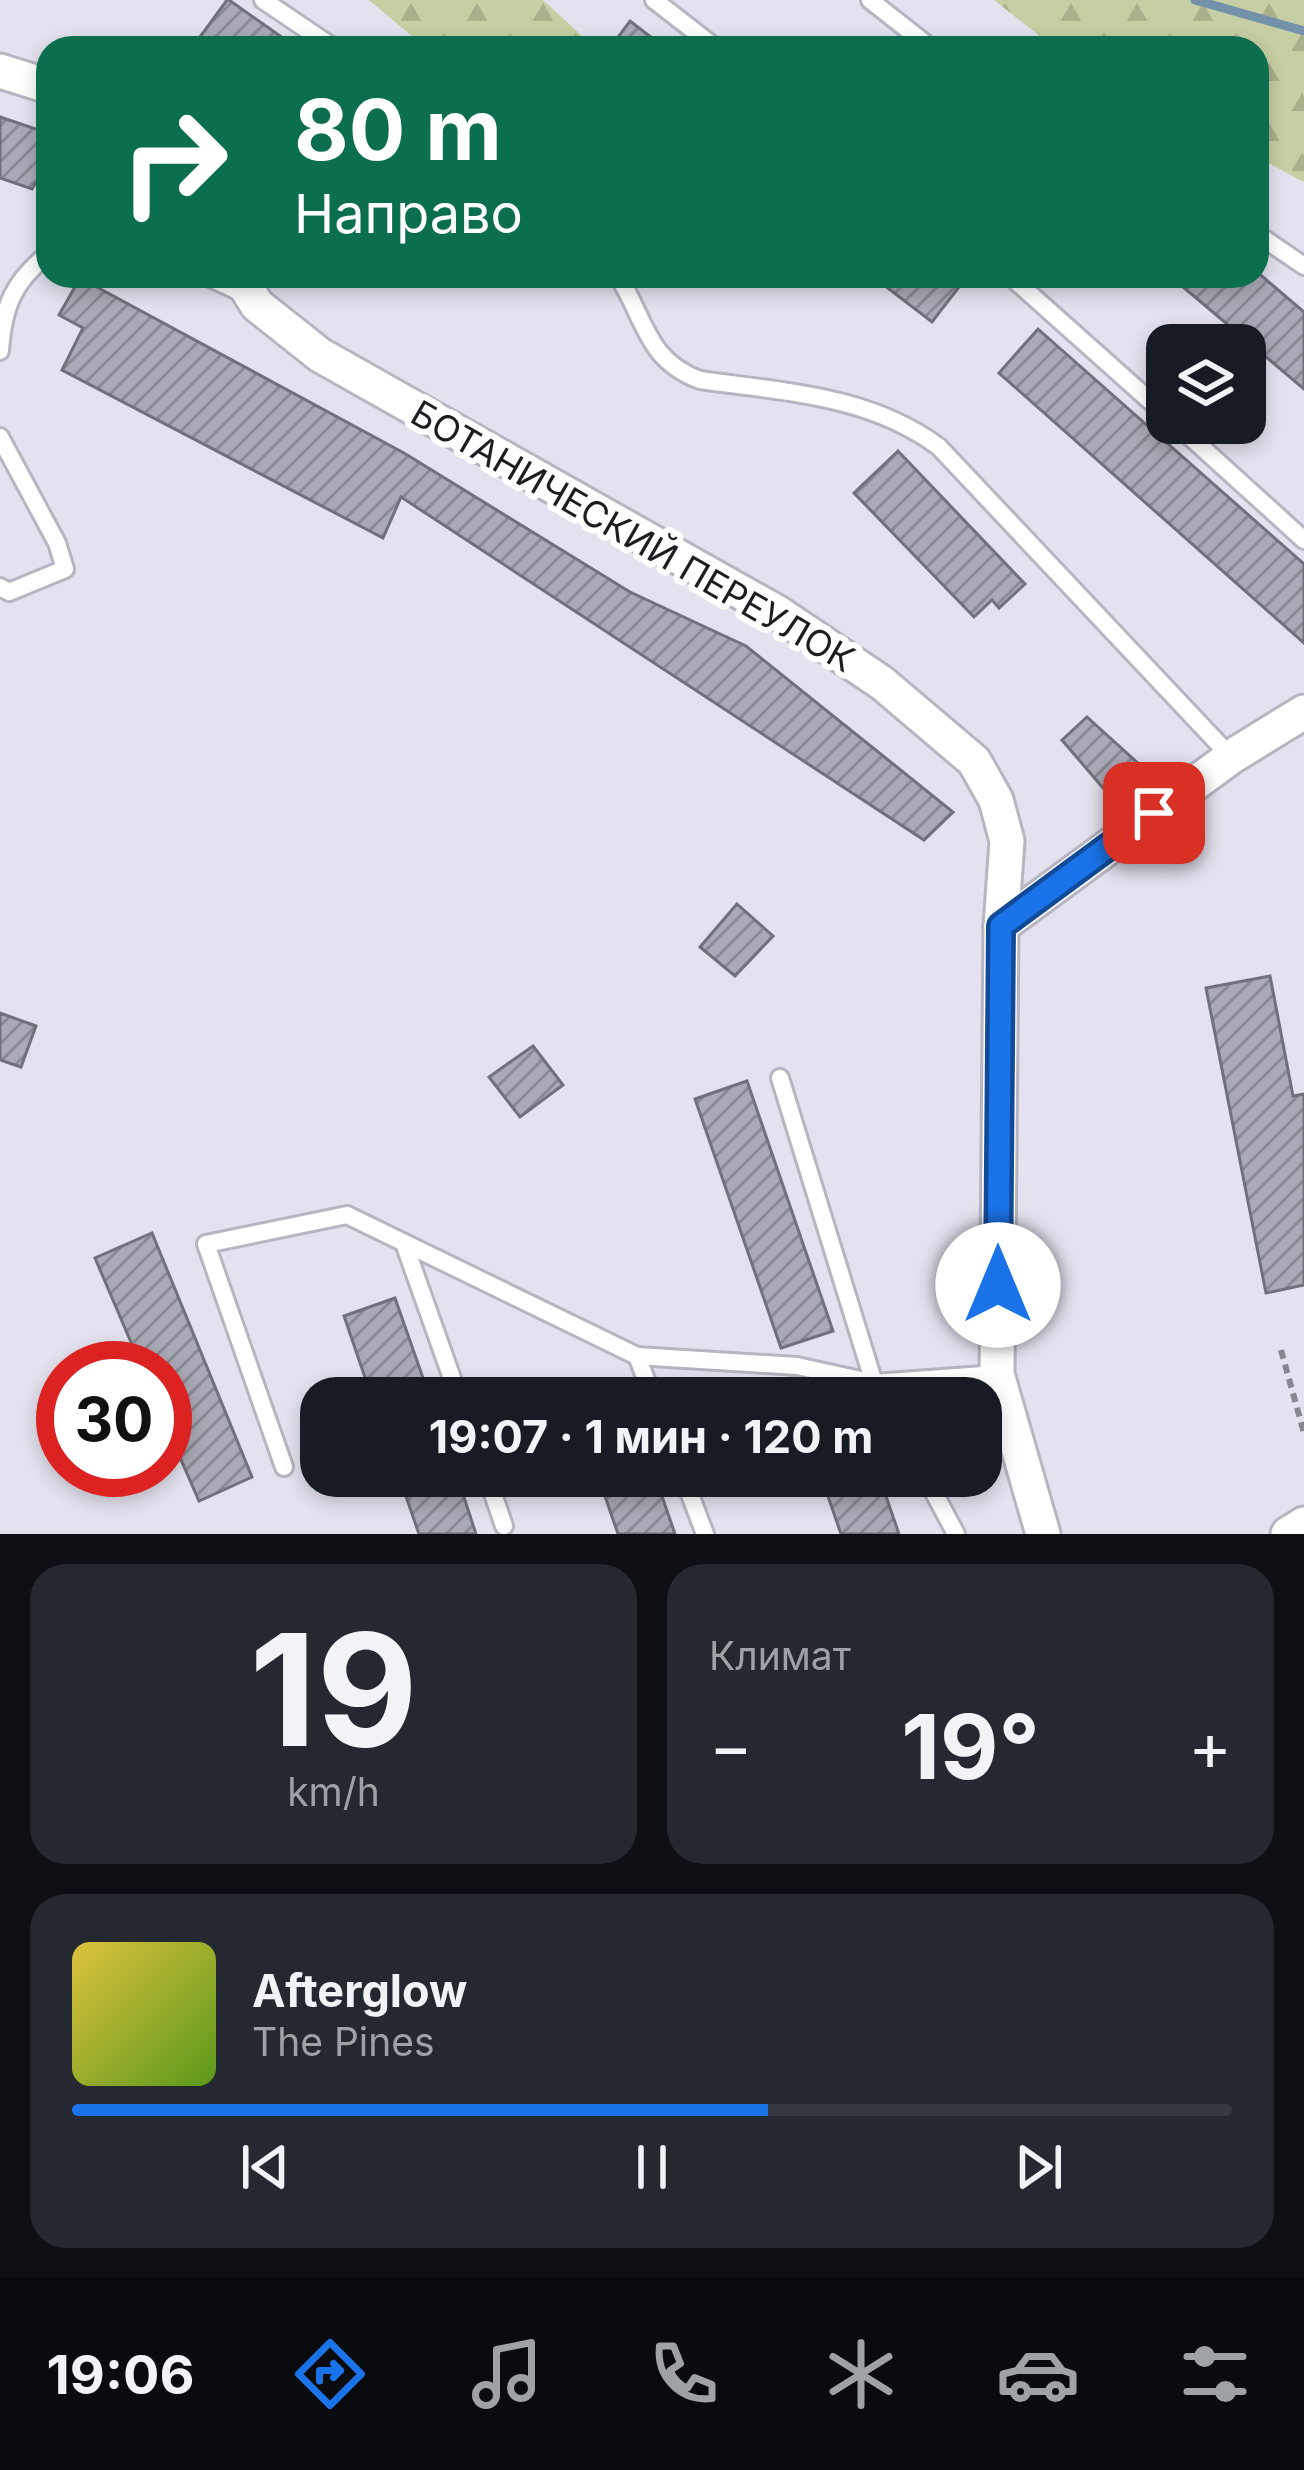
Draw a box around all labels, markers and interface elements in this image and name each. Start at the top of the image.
text: 80 m [294,79,502,180]
icon: right [96,84,252,240]
text: Направо [294,181,523,246]
map controls [1146,324,1266,444]
button: layers [1146,324,1266,444]
street label: БОТАНИЧЕСКИЙ ПЕРЕУЛОК [403,391,863,681]
pin [1103,762,1205,864]
icon: arrive [1121,780,1187,846]
position arrow [935,1222,1061,1348]
speed limit sign: 30 [36,1341,192,1497]
text: 19:07 · 1 мин · 120 m [429,1409,873,1464]
text: 19 [249,1595,418,1784]
text: Климат [709,1632,851,1679]
text: 19° [901,1692,1040,1801]
text: − [709,1706,753,1786]
text: + [1188,1706,1232,1786]
text: km/h [287,1768,380,1815]
text: Afterglow [252,1963,467,2018]
text: The Pines [252,2018,435,2065]
icon: previous [232,2134,298,2200]
icon: pause [619,2134,685,2200]
icon: next [1006,2134,1072,2200]
icon: directions [288,2332,372,2416]
icon: music [465,2332,549,2416]
icon: phone [642,2332,726,2416]
icon: climate [819,2332,903,2416]
icon: car [996,2332,1080,2416]
icon: filters [1173,2332,1257,2416]
text: 19:06 [47,2342,194,2407]

